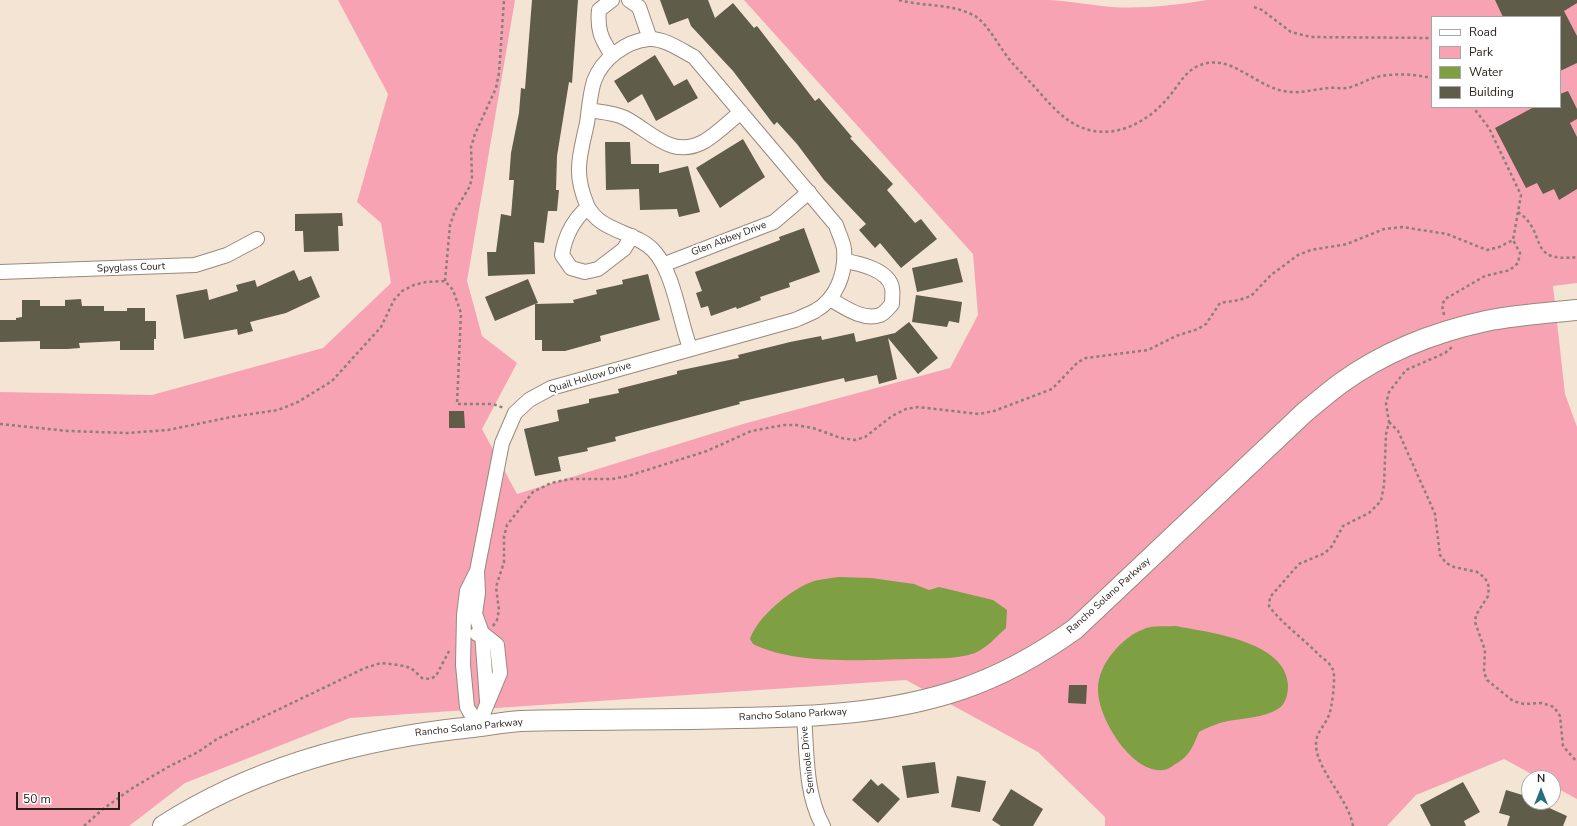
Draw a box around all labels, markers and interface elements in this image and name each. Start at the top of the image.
legend [1431,16,1561,108]
text: Road [1469,24,1497,40]
text: Park [1469,44,1493,60]
text: Water [1469,64,1503,80]
text: Building [1469,84,1514,100]
street label: Glen Abbey Drive [690,219,768,259]
street label: Spyglass Court [97,261,165,275]
street label: Quail Hollow Drive [547,360,633,396]
street label: Rancho Solano Parkway [1065,555,1153,637]
street label: Rancho Solano Parkway [739,706,847,724]
street label: Rancho Solano Parkway [414,716,524,740]
street label: Seminole Drive [798,726,818,794]
north arrow [1521,770,1561,810]
text: N [1537,771,1545,786]
scale bar [18,784,122,810]
text: 50 m [23,791,51,807]

